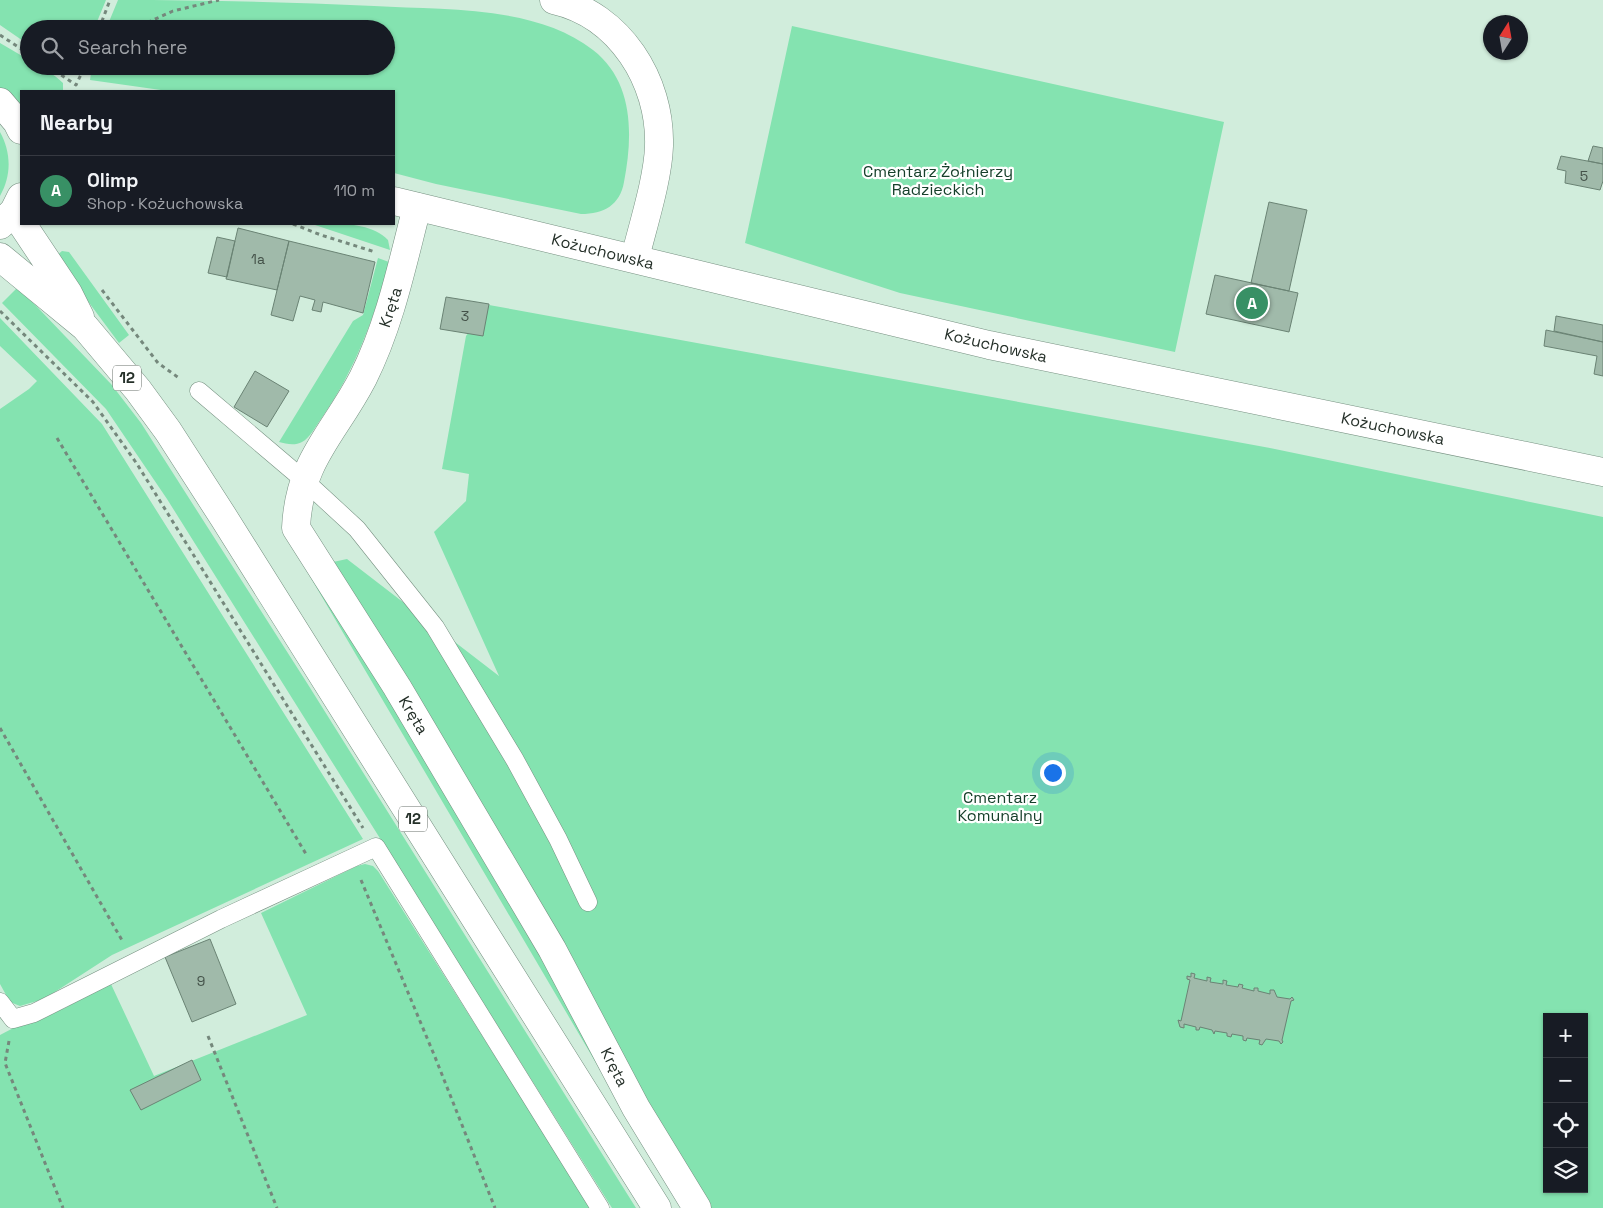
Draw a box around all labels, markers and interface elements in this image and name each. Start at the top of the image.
north arrow [1483,15,1528,60]
search box [20,20,395,75]
icon: search [38,34,66,62]
text: Search here [78,35,188,60]
text: Nearby [40,109,113,136]
park label: Cmentarz Żołnierzy Radzieckich [863,161,1013,200]
house number: 5 [1580,167,1588,185]
text: Olimp [87,168,138,193]
text: A [51,180,61,201]
text: 110 m [333,180,375,201]
text: Shop · Kożuchowska [87,193,243,214]
street label: Kożuchowska [549,229,656,274]
house number: 1a [251,250,265,268]
street label: Kręta [374,284,407,330]
pin: A [1236,284,1268,322]
house number: 3 [461,307,469,325]
street label: Kożuchowska [942,323,1049,368]
road number: 12 [113,366,141,390]
street label: Kożuchowska [1339,407,1446,450]
street label: Kręta [394,692,433,738]
your location [1040,760,1066,786]
park label: Cmentarz Komunalny [957,787,1043,826]
road number: 12 [399,806,427,832]
house number: 9 [197,972,205,990]
map controls [1543,1013,1588,1193]
button: + [1543,1013,1588,1058]
street label: Kręta [596,1044,633,1090]
button: − [1543,1058,1588,1103]
button: locate [1543,1103,1588,1148]
button: layers [1543,1148,1588,1193]

